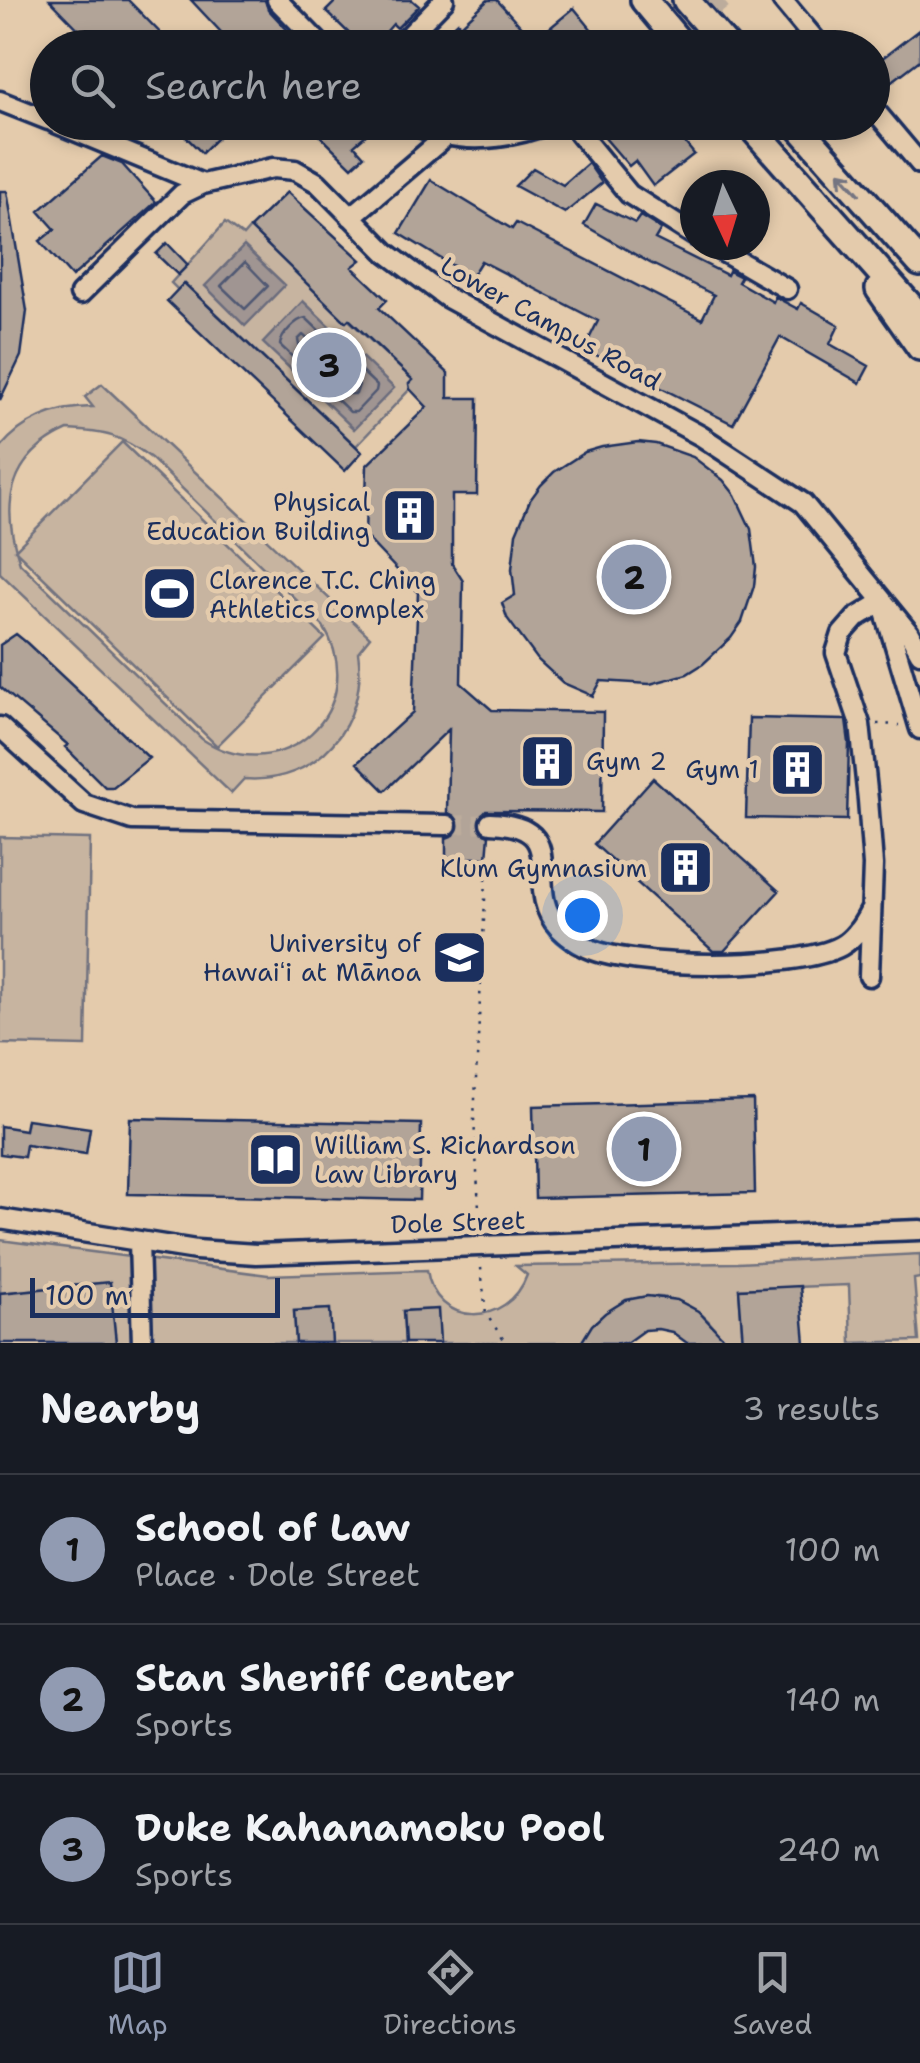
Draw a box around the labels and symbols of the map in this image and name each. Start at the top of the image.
north arrow [680,170,770,260]
one-way arrow [837,171,860,196]
street label: Lower Campus Road [435,248,668,398]
pin: 3 [296,328,362,402]
place label: Physical Education Building [146,485,370,548]
building icon: Physical Education Building [379,486,439,546]
pin: 2 [602,540,666,614]
place label: Clarence T.C. Ching Athletics Complex [209,563,436,626]
sports icon: Clarence T.C. Ching Athletics Complex [140,564,200,624]
building icon: Gym 2 [517,731,577,791]
building icon: Gym 1 [768,739,828,799]
place label: Gym 2 [586,744,667,778]
place label: Gym 1 [685,752,759,786]
building icon: Klum Gymnasium [656,838,716,898]
place label: Klum Gymnasium [440,851,647,885]
your location [557,890,608,941]
place label: University of Hawaiʻi at Mānoa [203,926,422,989]
school or university icon: University of Hawaiʻi at Mānoa [430,927,490,987]
pin: 1 [612,1112,676,1186]
place label: William S. Richardson Law Library [314,1128,576,1191]
library icon: William S. Richardson Law Library [245,1129,305,1189]
street label: Dole Street [390,1203,526,1241]
scale bar [30,1273,280,1318]

